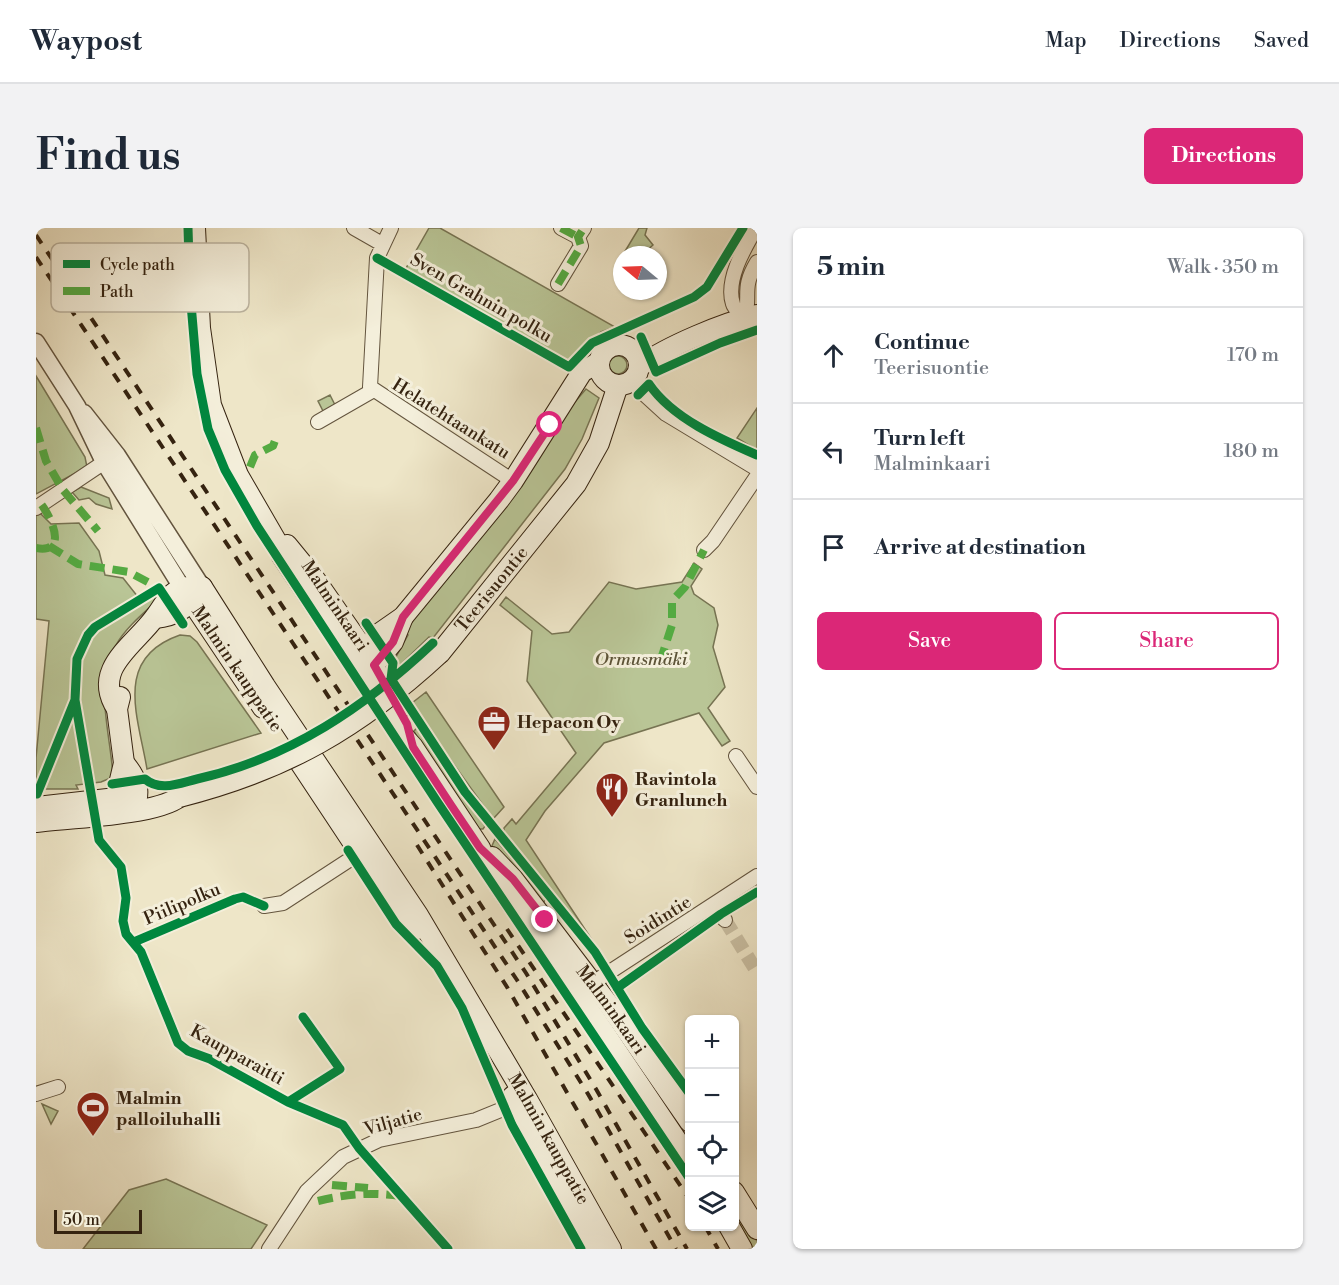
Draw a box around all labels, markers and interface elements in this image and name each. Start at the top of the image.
text: Waypost [30,24,142,59]
text: Map [1045,28,1087,54]
text: Directions [1120,28,1221,54]
text: Saved [1254,28,1309,54]
button: Directions [1144,128,1303,184]
text: Find us [36,130,180,183]
legend [51,243,249,312]
north arrow [613,246,667,300]
street label: Sven Grahnin polku [406,248,557,348]
text: 5 min [817,251,885,283]
text: Cycle path [100,255,175,275]
text: Walk · 350 m [1167,255,1279,280]
text: Path [100,282,134,302]
text: Continue [874,329,970,356]
icon: ahead [817,339,850,372]
text: 170 m [1227,343,1279,368]
text: Teerisuontie [874,356,989,381]
street label: Helatehtaankatu [388,373,515,465]
route start [536,411,562,437]
text: Turn left [874,425,965,452]
icon: left [817,435,850,468]
text: 180 m [1224,439,1279,464]
text: Malminkaari [874,452,991,477]
icon: arrive [817,531,850,564]
text: Arrive at destination [874,534,1086,561]
street label: Teerisuontie [450,541,533,637]
street label: Malminkaari [296,556,374,656]
street label: Malmin kauppatie [186,602,288,736]
button: Save [817,612,1042,670]
button: Share [1054,612,1279,670]
park label: Ormusmäki [594,648,688,671]
office icon: Hepacon Oy [476,704,512,751]
place label: Hepacon Oy [517,711,621,734]
place label: Ravintola Granlunch [635,768,727,812]
restaurant icon: Ravintola Granlunch [594,771,630,818]
street label: Piilipolku [140,877,225,931]
street label: Soidintie [620,890,696,950]
route end [531,906,557,932]
street label: Malminkaari [571,960,651,1059]
map controls [685,1015,739,1231]
button: + [685,1015,739,1069]
street label: Kaupparaitti [186,1020,288,1090]
street label: Malmin kauppatie [503,1069,595,1208]
button: − [685,1069,739,1123]
place label: Malmin palloiluhalli [116,1087,221,1131]
sports icon: Malmin palloiluhalli [75,1090,111,1137]
street label: Viljatie [360,1103,425,1142]
button: locate [685,1123,739,1177]
button: layers [685,1177,739,1231]
scale bar [54,1207,142,1234]
text: 50 m [63,1210,100,1230]

